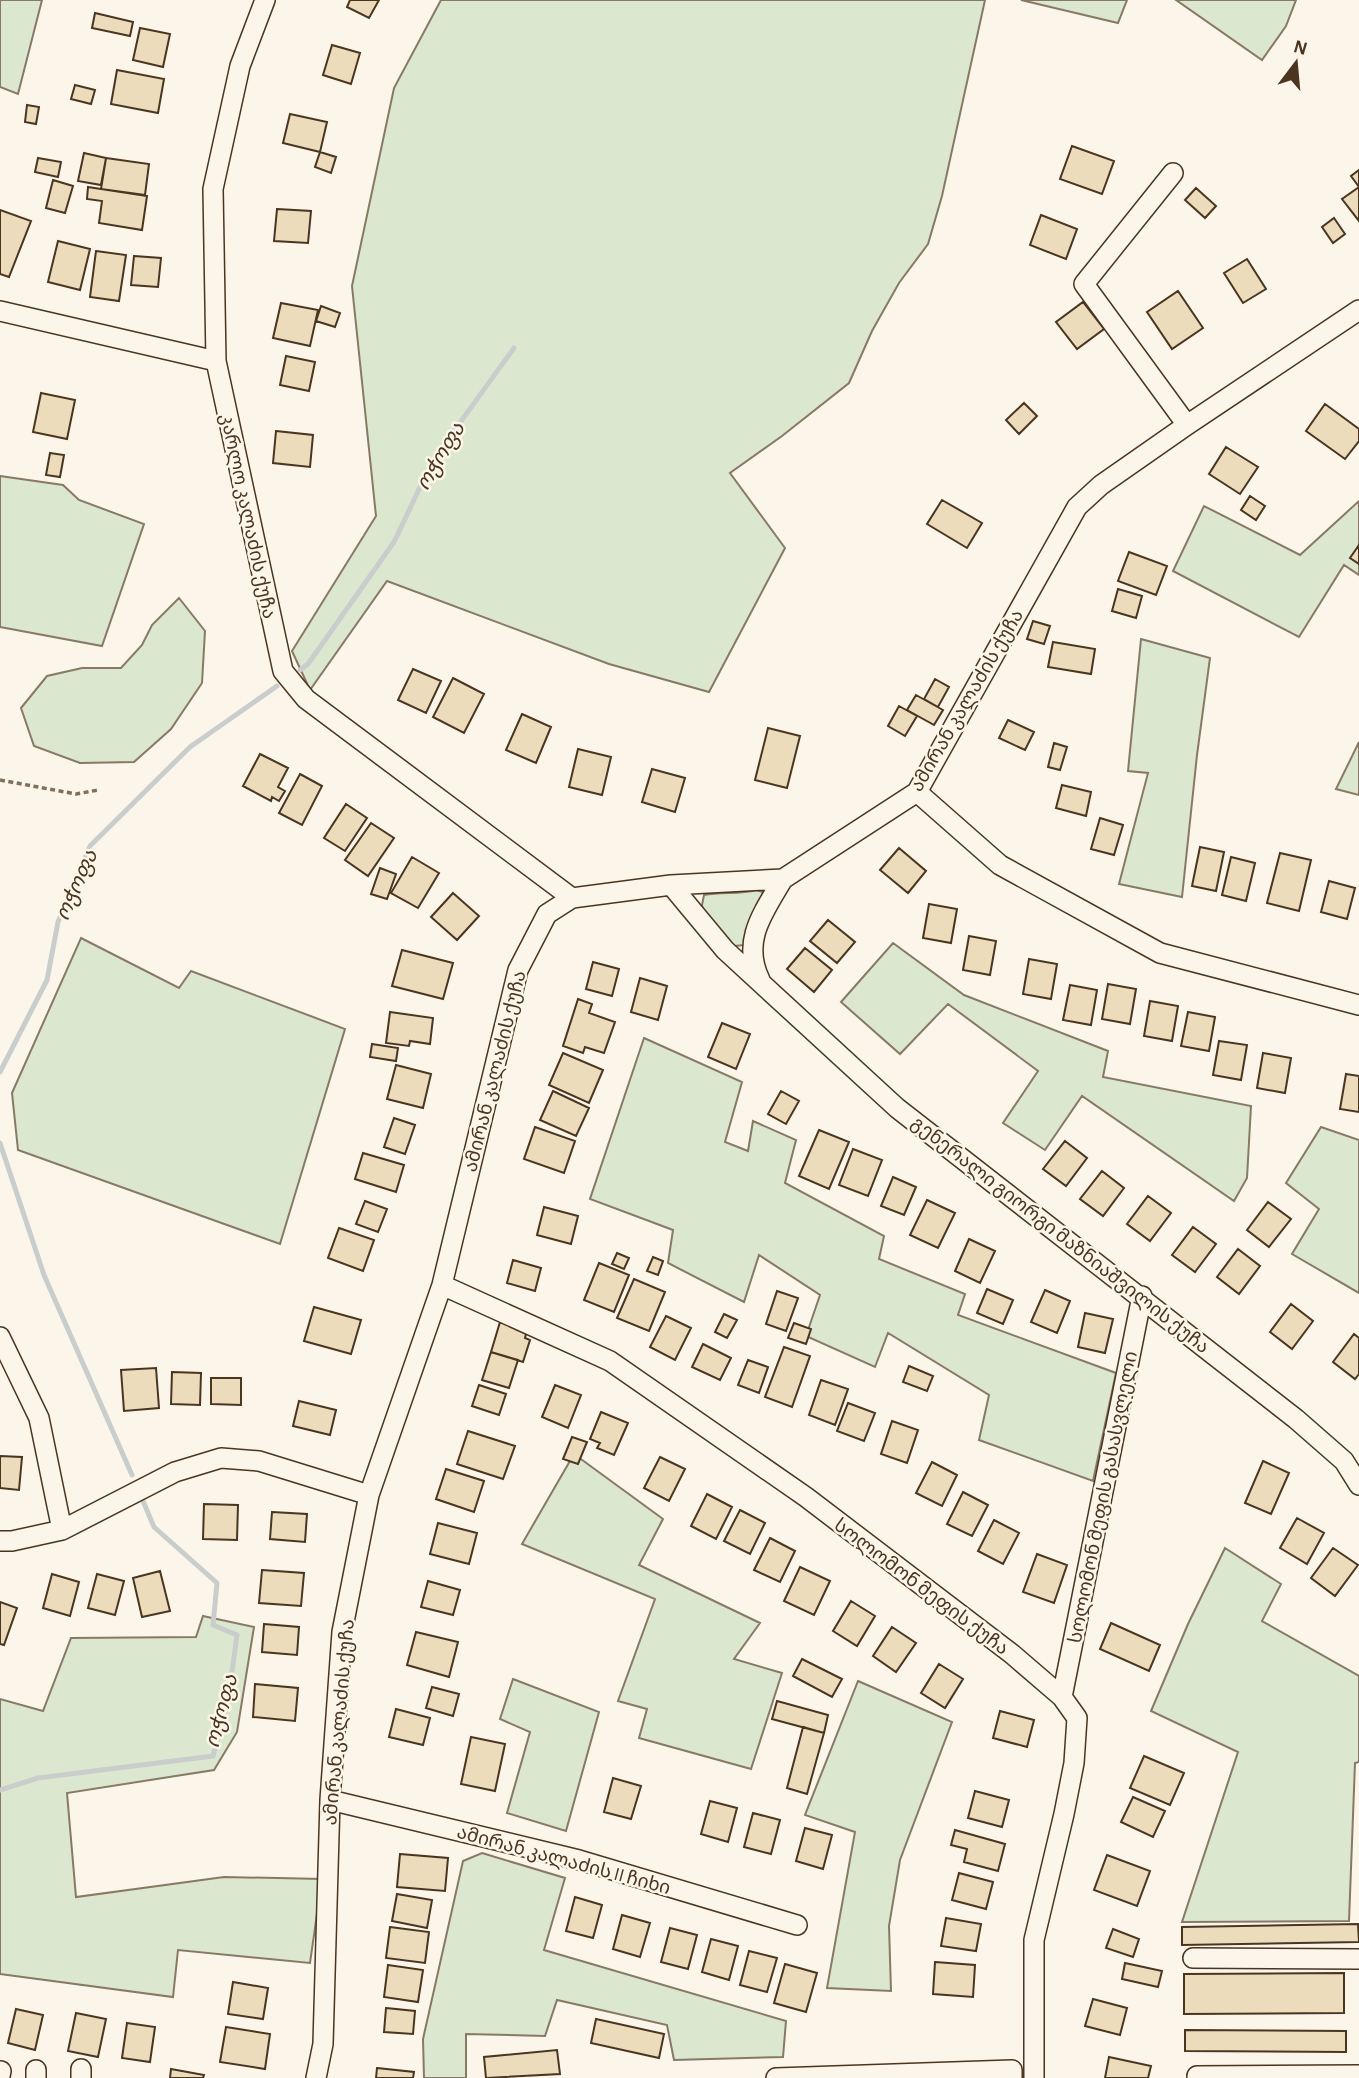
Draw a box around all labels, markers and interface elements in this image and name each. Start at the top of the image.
north arrow [1261,28,1331,98]
text: N [1291,37,1309,59]
street label: კარლო კალაძის ქუჩა [215,412,280,621]
water label: ოჭოფა [412,418,471,495]
street label: ამირან კალაძის ქუჩა [906,606,1029,796]
water label: ოჭოფა [52,846,103,924]
street label: ამირან კალაძის ქუჩა [460,968,532,1175]
street label: გენერალი გიორგი მაზნიაშვილის ქუჩა [906,1112,1213,1359]
street label: სოლომონ მეფის გასასვლელი [1066,1350,1143,1645]
street label: სოლომონ მეფის ქუჩა [829,1516,1012,1660]
street label: ამირან კალაძის ქუჩა [320,1618,360,1826]
water label: ოჭოფა [202,1672,243,1750]
street label: ამირან კალაძის II ჩიხი [454,1822,673,1900]

